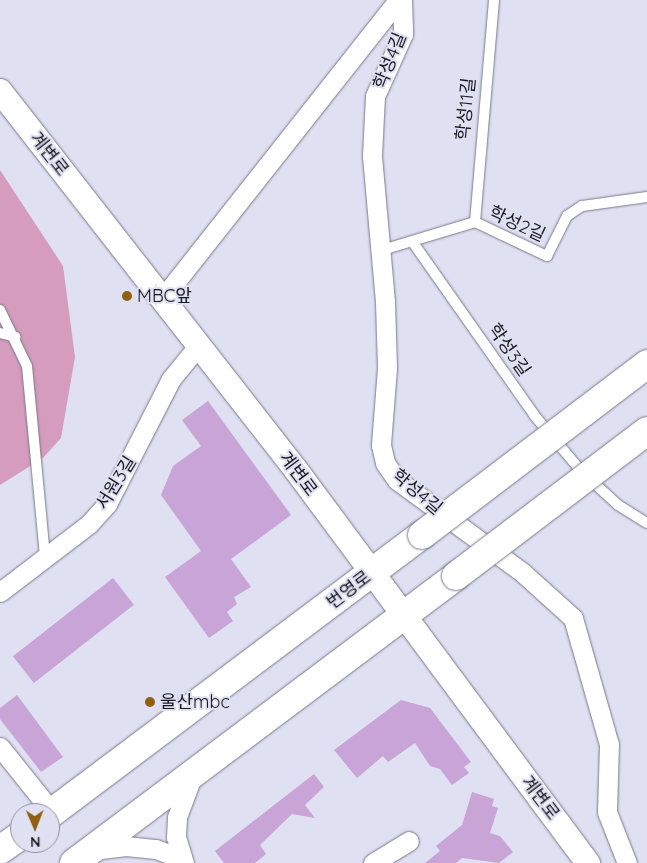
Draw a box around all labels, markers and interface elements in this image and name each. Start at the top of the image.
street label: 학성4길 [369,30,411,92]
street label: 학성11길 [452,77,480,141]
street label: 계변로 [25,128,73,180]
street label: 학성2길 [485,202,549,246]
place label: MBC앞 [137,285,192,307]
marker: MBC앞 [121,290,133,302]
street label: 학성3길 [483,320,535,380]
street label: 계변로 [274,448,322,500]
street label: 서원3길 [91,452,141,514]
street label: 학성4길 [387,465,447,519]
street label: 번영로 [323,566,375,614]
place label: 울산mbc [160,691,230,713]
marker: 울산mbc [144,696,156,708]
street label: 계변로 [516,772,564,824]
north arrow [10,803,60,853]
text: N [30,833,41,851]

